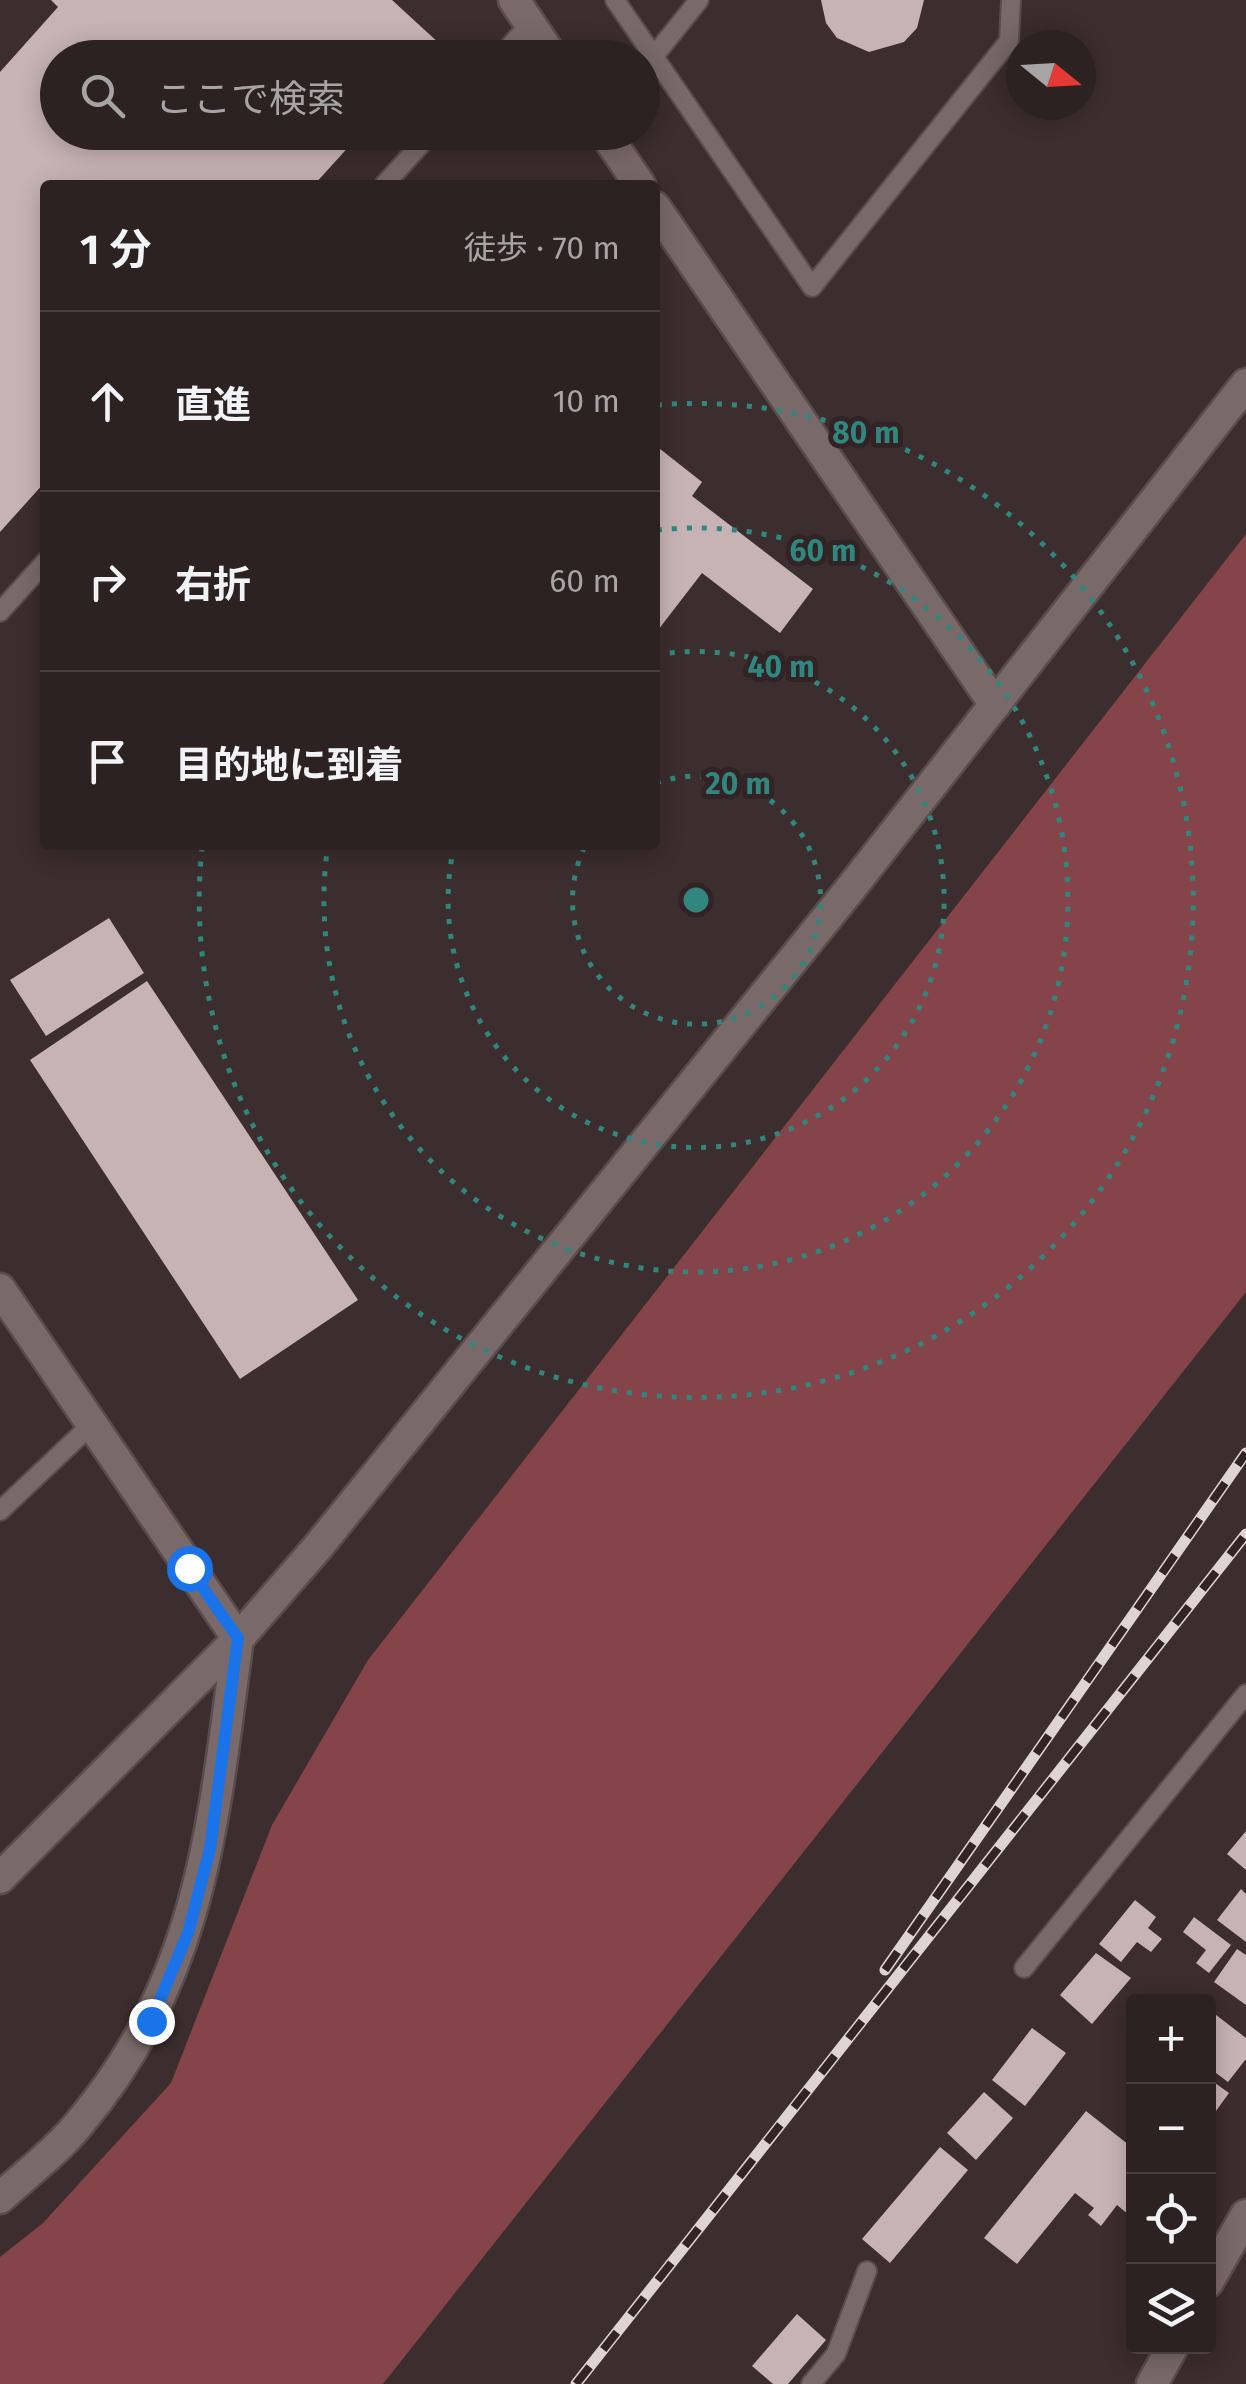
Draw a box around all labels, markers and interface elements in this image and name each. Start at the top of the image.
north arrow [1006,30,1096,120]
search box [40,40,660,150]
icon: search [75,68,130,123]
text: ここで検索 [155,76,345,122]
text: 1 分 [80,225,151,275]
text: 徒歩 · 70 m [464,229,620,267]
icon: ahead [80,374,135,429]
text: 直進 [175,382,251,428]
text: 10 m [552,382,620,420]
text: 80 m [832,415,900,451]
text: 60 m [790,533,856,569]
icon: right [80,554,135,609]
text: 右折 [175,562,251,608]
text: 60 m [549,562,620,600]
text: 40 m [748,649,814,685]
icon: arrive [80,734,135,789]
text: 目的地に到着 [175,742,403,788]
text: 20 m [705,766,771,802]
centre of rings [678,882,714,918]
route start [167,1546,213,1592]
map controls [1126,1994,1216,2354]
button: + [1126,1994,1216,2084]
route end [129,1999,175,2045]
button: − [1126,2084,1216,2174]
button: locate [1126,2174,1216,2264]
button: layers [1126,2264,1216,2354]

